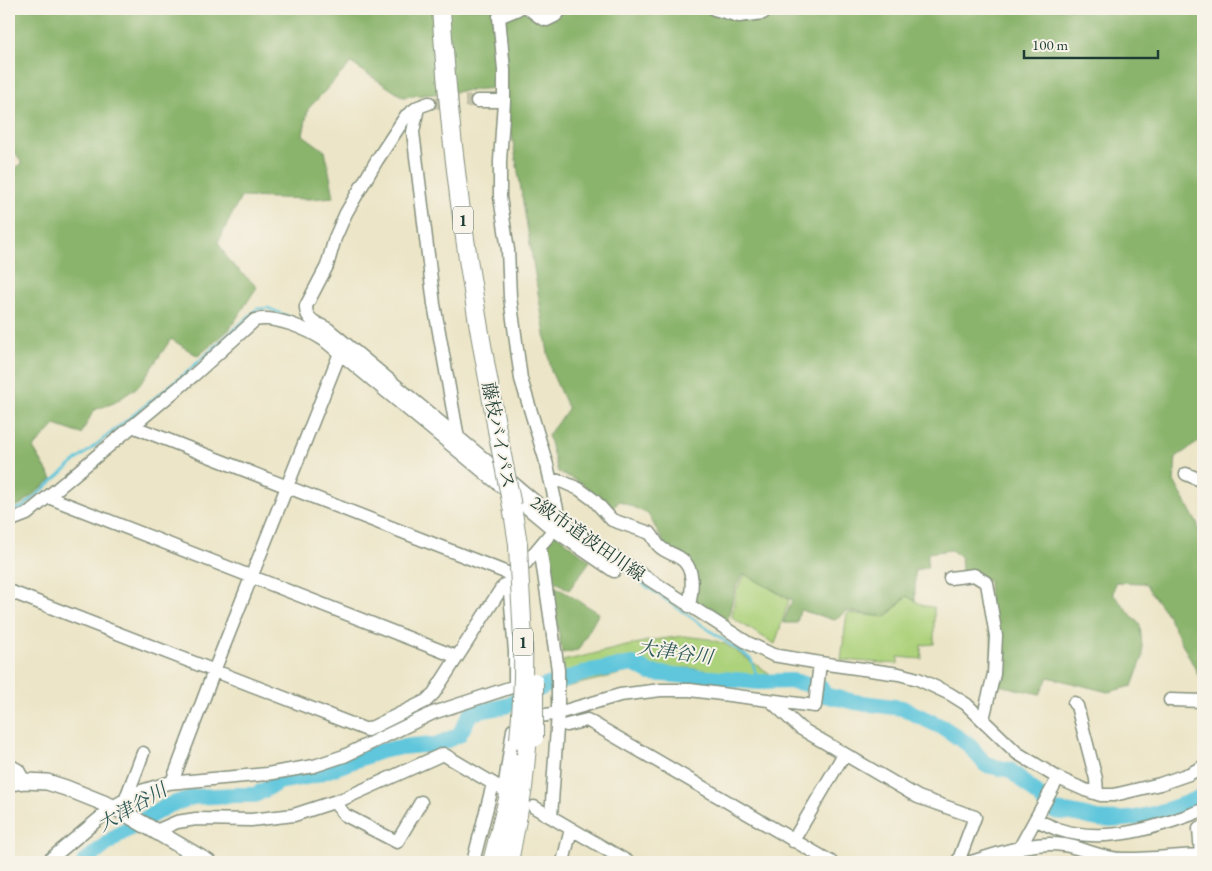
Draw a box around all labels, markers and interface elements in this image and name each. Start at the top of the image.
scale bar [1024,28,1158,60]
text: 100 m [1032,35,1069,54]
road number: 1 [453,206,473,234]
street label: 藤枝バイパス [477,380,521,490]
street label: 2級市道波田川線 [526,490,650,586]
road number: 1 [513,628,533,656]
water label: 大津谷川 [636,634,716,670]
water label: 大津谷川 [93,776,173,837]

